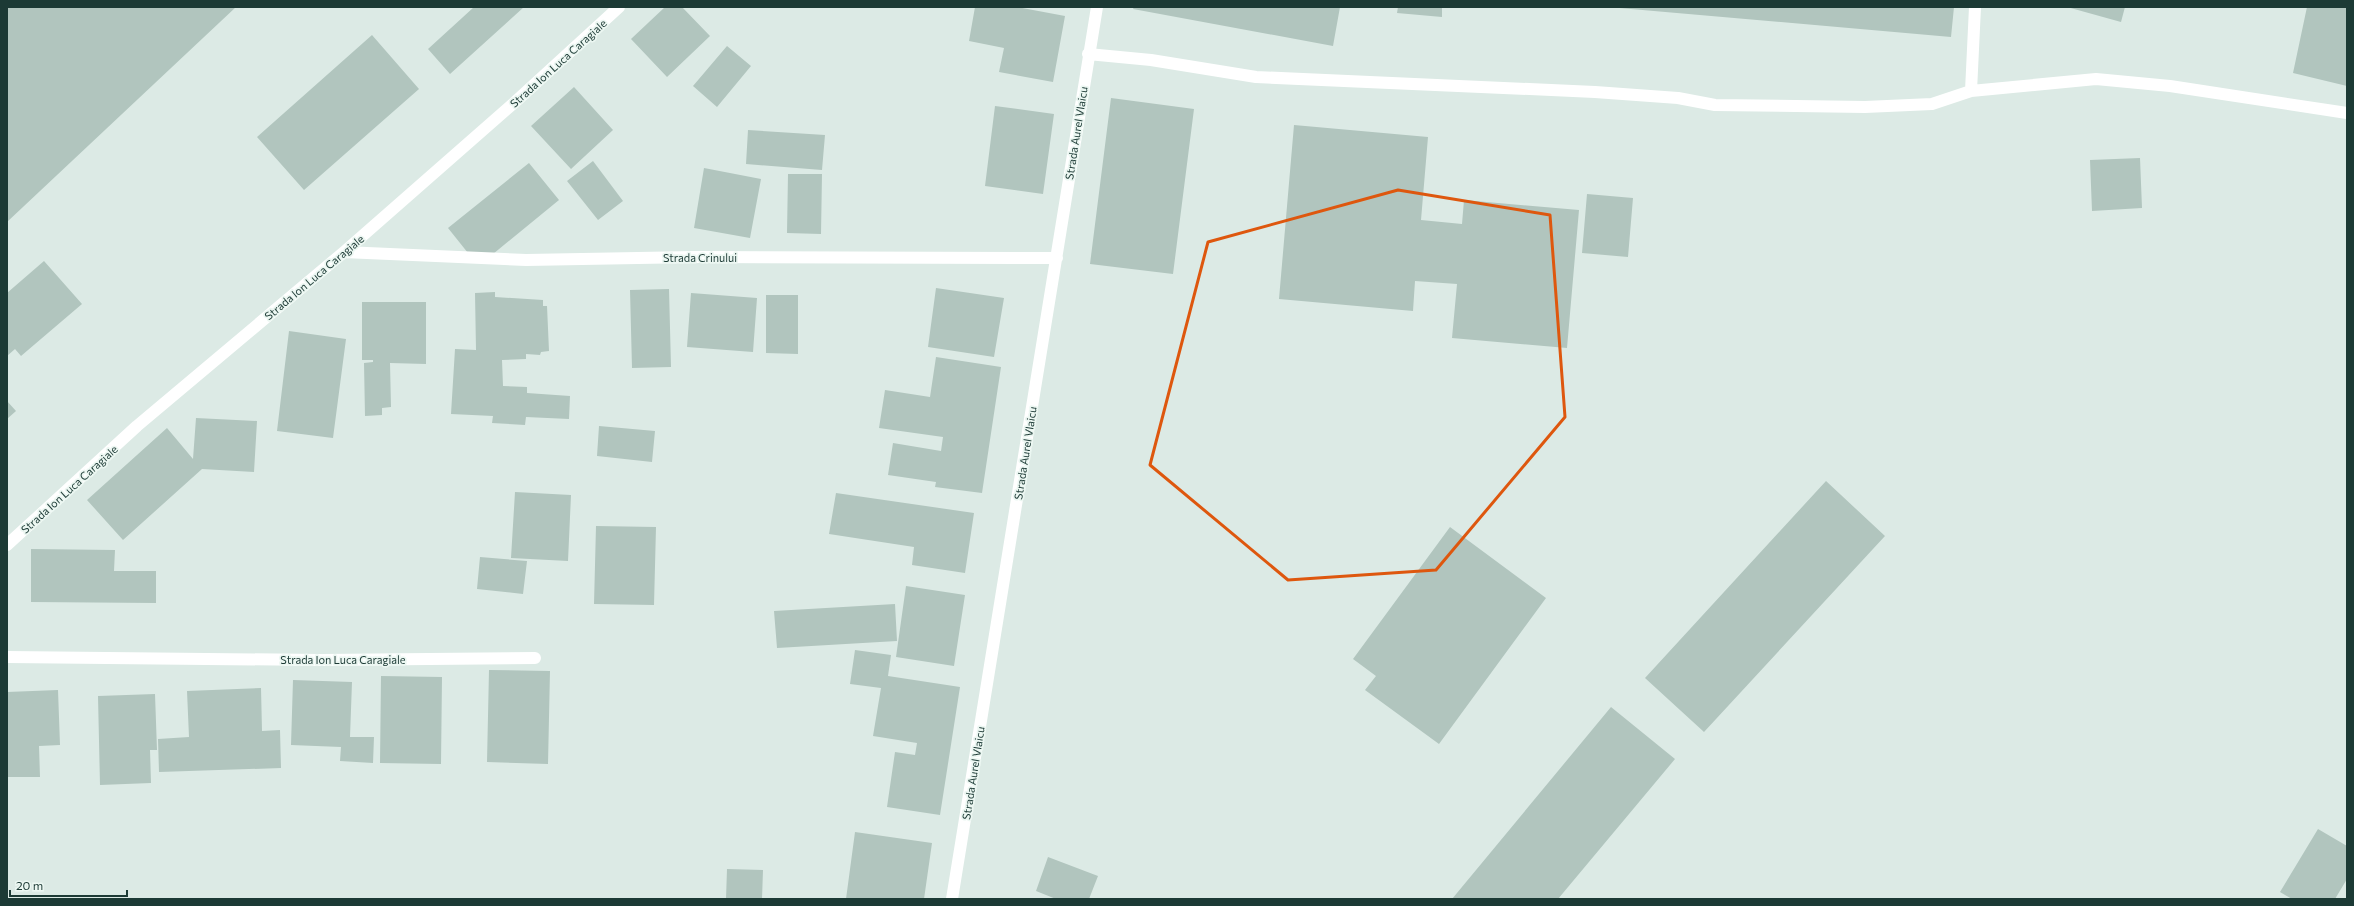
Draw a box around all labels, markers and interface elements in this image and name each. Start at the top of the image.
street label: Strada Ion Luca Caragiale [507,16,609,110]
street label: Strada Aurel Vlaicu [1062,85,1090,181]
street label: Strada Ion Luca Caragiale [262,232,366,322]
street label: Strada Crinului [663,251,737,264]
street label: Strada Aurel Vlaicu [1011,405,1039,501]
street label: Strada Ion Luca Caragiale [18,442,120,536]
street label: Strada Ion Luca Caragiale [280,653,406,666]
street label: Strada Aurel Vlaicu [959,725,987,821]
scale bar [10,872,127,898]
text: 20 m [16,878,43,892]

